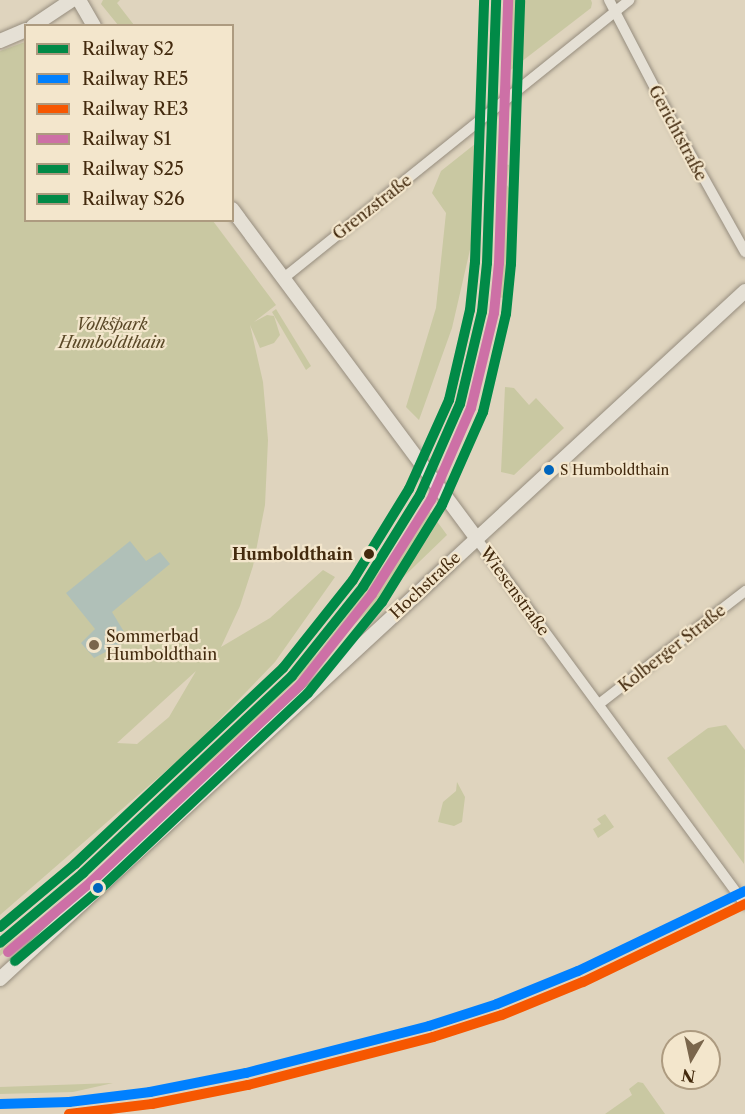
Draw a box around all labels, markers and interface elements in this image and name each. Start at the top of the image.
legend [24,24,234,222]
text: Railway S2 [82,38,174,60]
text: Railway RE5 [82,68,188,90]
street label: Gerichtstraße [645,82,711,184]
text: Railway RE3 [82,98,188,120]
text: Railway S1 [82,128,171,150]
text: Railway S25 [82,158,184,180]
street label: Grenzstraße [329,170,415,244]
text: Railway S26 [82,188,185,210]
park label: Volkspark Humboldthain [59,314,165,352]
place label: S Humboldthain [560,462,669,478]
marker: S Humboldthain [543,464,555,476]
marker: Humboldthain [358,543,380,565]
street label: Wiesenstraße [476,543,554,639]
place label: Humboldthain [232,544,353,564]
street label: Hochstraße [386,548,464,622]
street label: Kolberger Straße [615,600,729,696]
place label: Sommerbad Humboldthain [106,626,217,664]
marker: Sommerbad Humboldthain [87,638,101,652]
unlabelled marker [92,882,104,894]
north arrow [661,1030,721,1090]
text: N [680,1065,697,1087]

